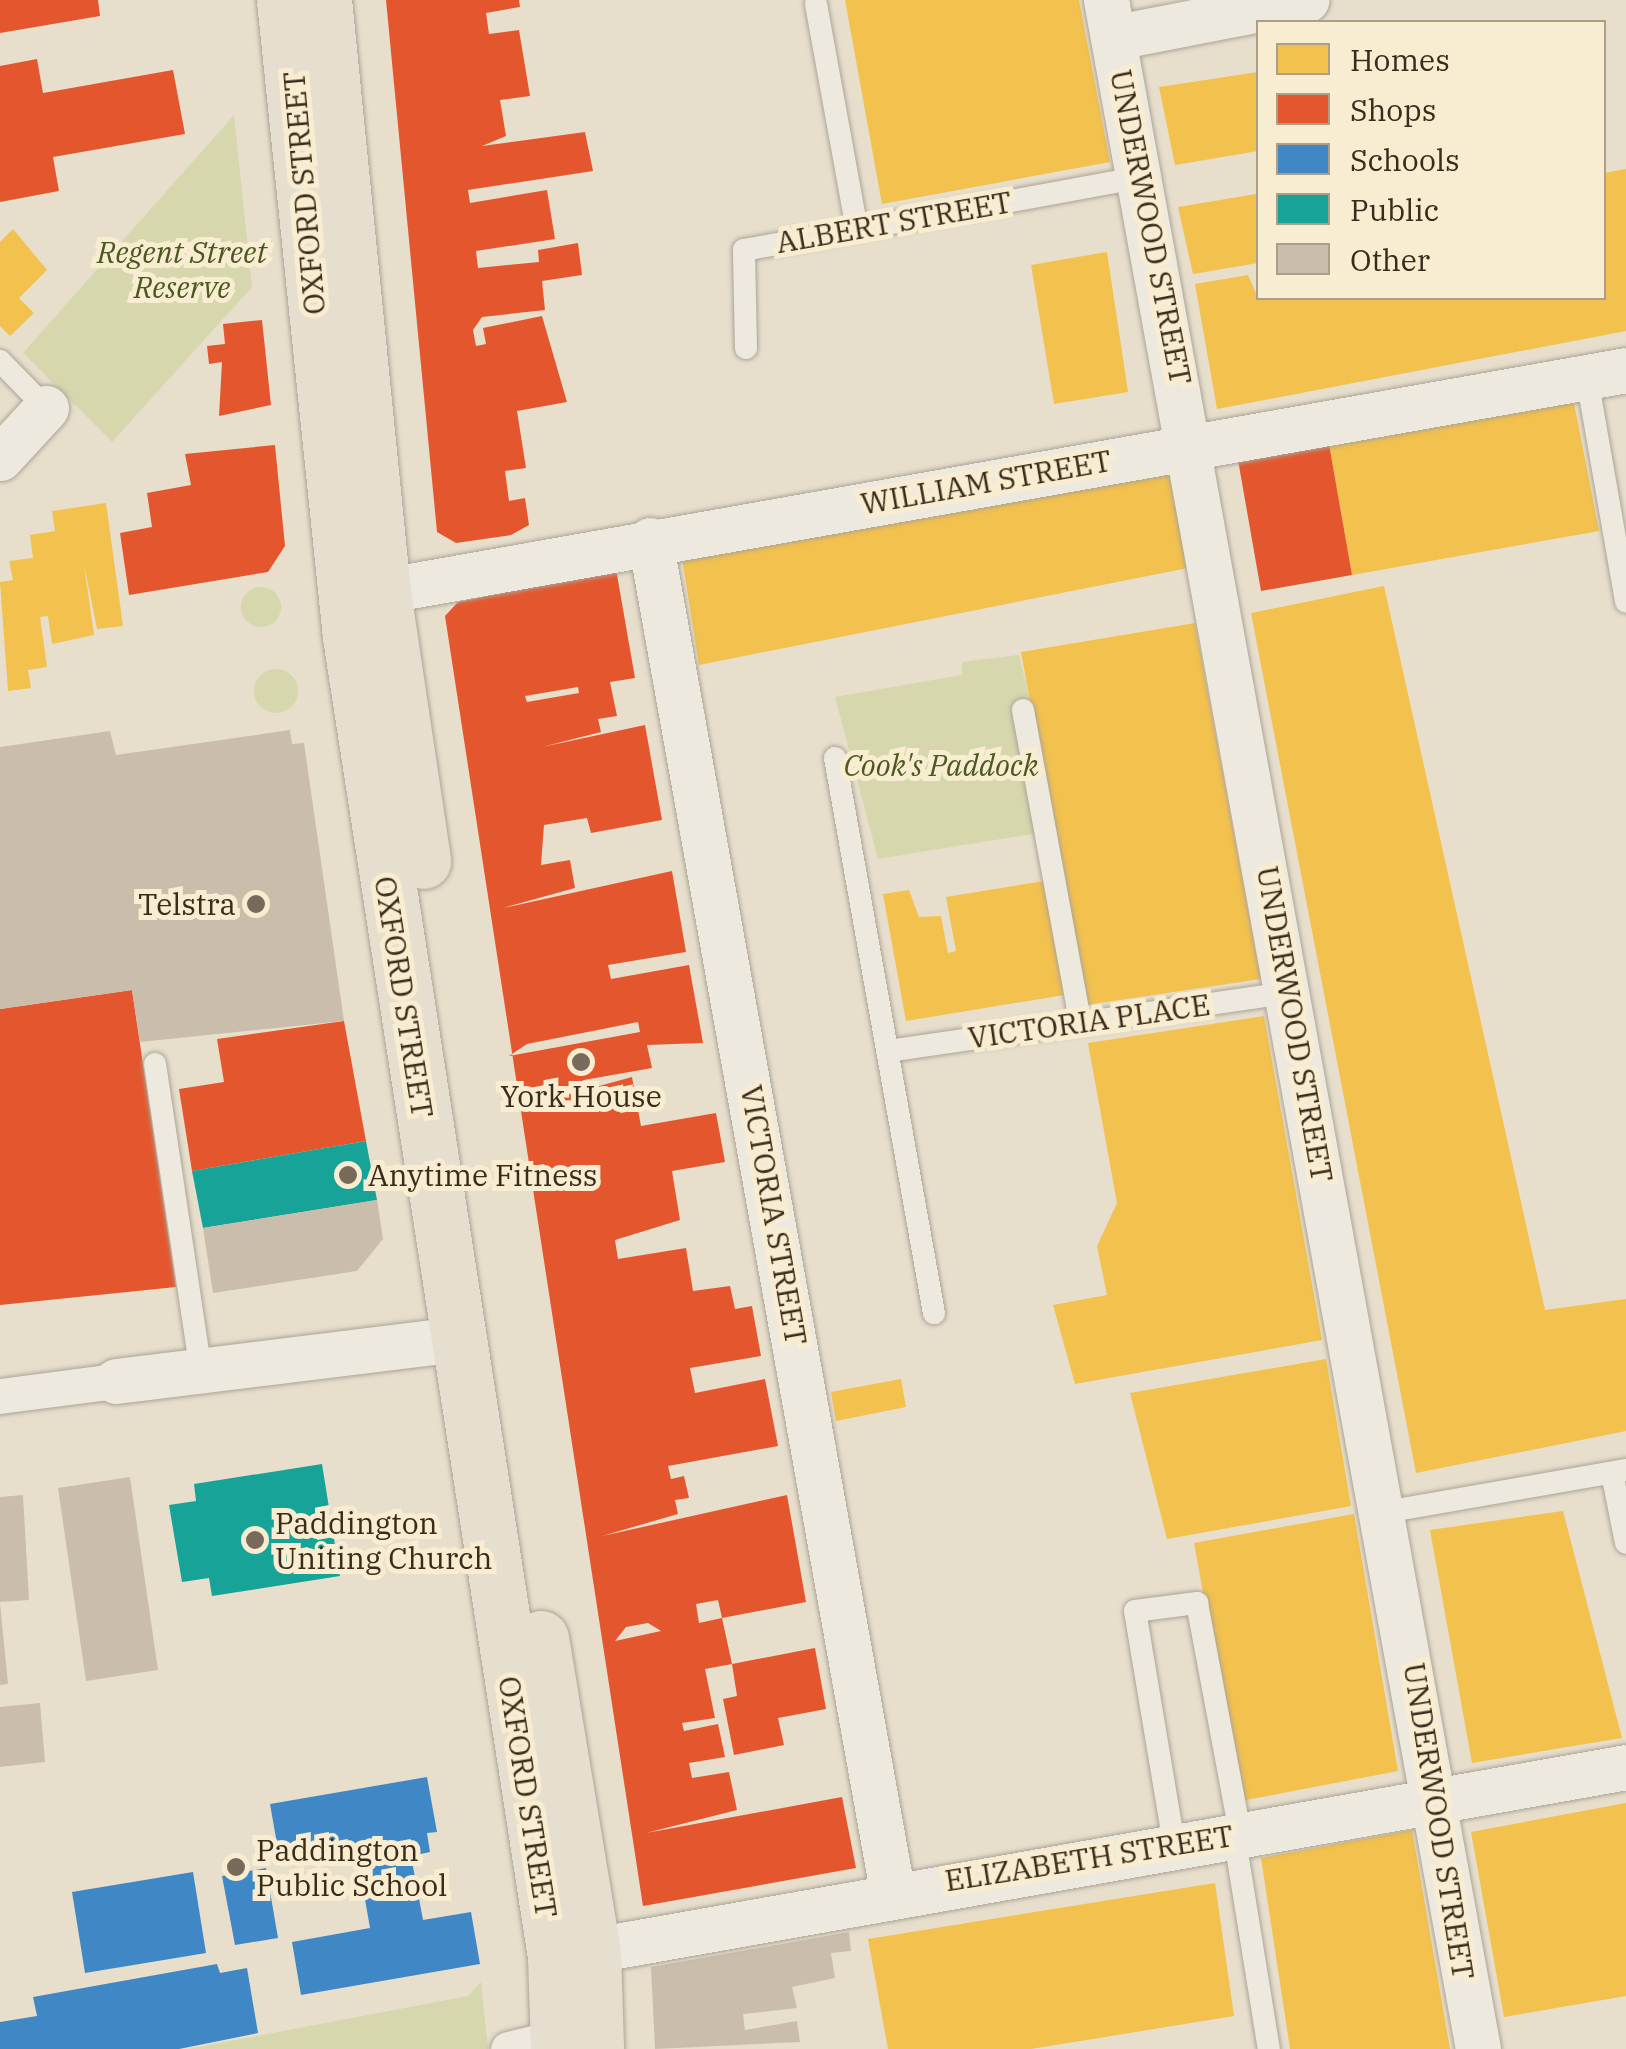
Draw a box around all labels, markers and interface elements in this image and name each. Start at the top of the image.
legend [1256,20,1606,300]
text: Homes [1350,40,1450,79]
street label: UNDERWOOD STREET [1103,66,1199,388]
street label: OXFORD STREET [275,70,333,316]
text: Shops [1350,90,1436,129]
text: Schools [1350,140,1460,179]
street label: ALBERT STREET [773,184,1015,260]
text: Public [1350,190,1439,229]
park label: Regent Street Reserve [97,234,267,304]
text: Other [1350,240,1430,279]
street label: WILLIAM STREET [858,442,1114,522]
park label: Cook's Paddock [843,747,1039,783]
street label: UNDERWOOD STREET [1249,863,1341,1185]
street label: OXFORD STREET [367,874,441,1120]
place label: Telstra [138,886,236,922]
marker: Telstra [245,893,267,915]
street label: VICTORIA PLACE [966,986,1212,1056]
marker: York House [570,1051,592,1073]
place label: York House [500,1078,662,1114]
street label: VICTORIA STREET [733,1082,815,1348]
place label: Anytime Fitness [368,1157,597,1193]
marker: Anytime Fitness [337,1164,359,1186]
place label: Paddington Uniting Church [275,1505,492,1576]
marker: Paddington Uniting Church [244,1529,266,1551]
street label: UNDERWOOD STREET [1396,1660,1482,1982]
street label: OXFORD STREET [491,1674,565,1920]
street label: ELIZABETH STREET [942,1817,1236,1899]
place label: Paddington Public School [256,1832,447,1902]
marker: Paddington Public School [225,1856,247,1878]

